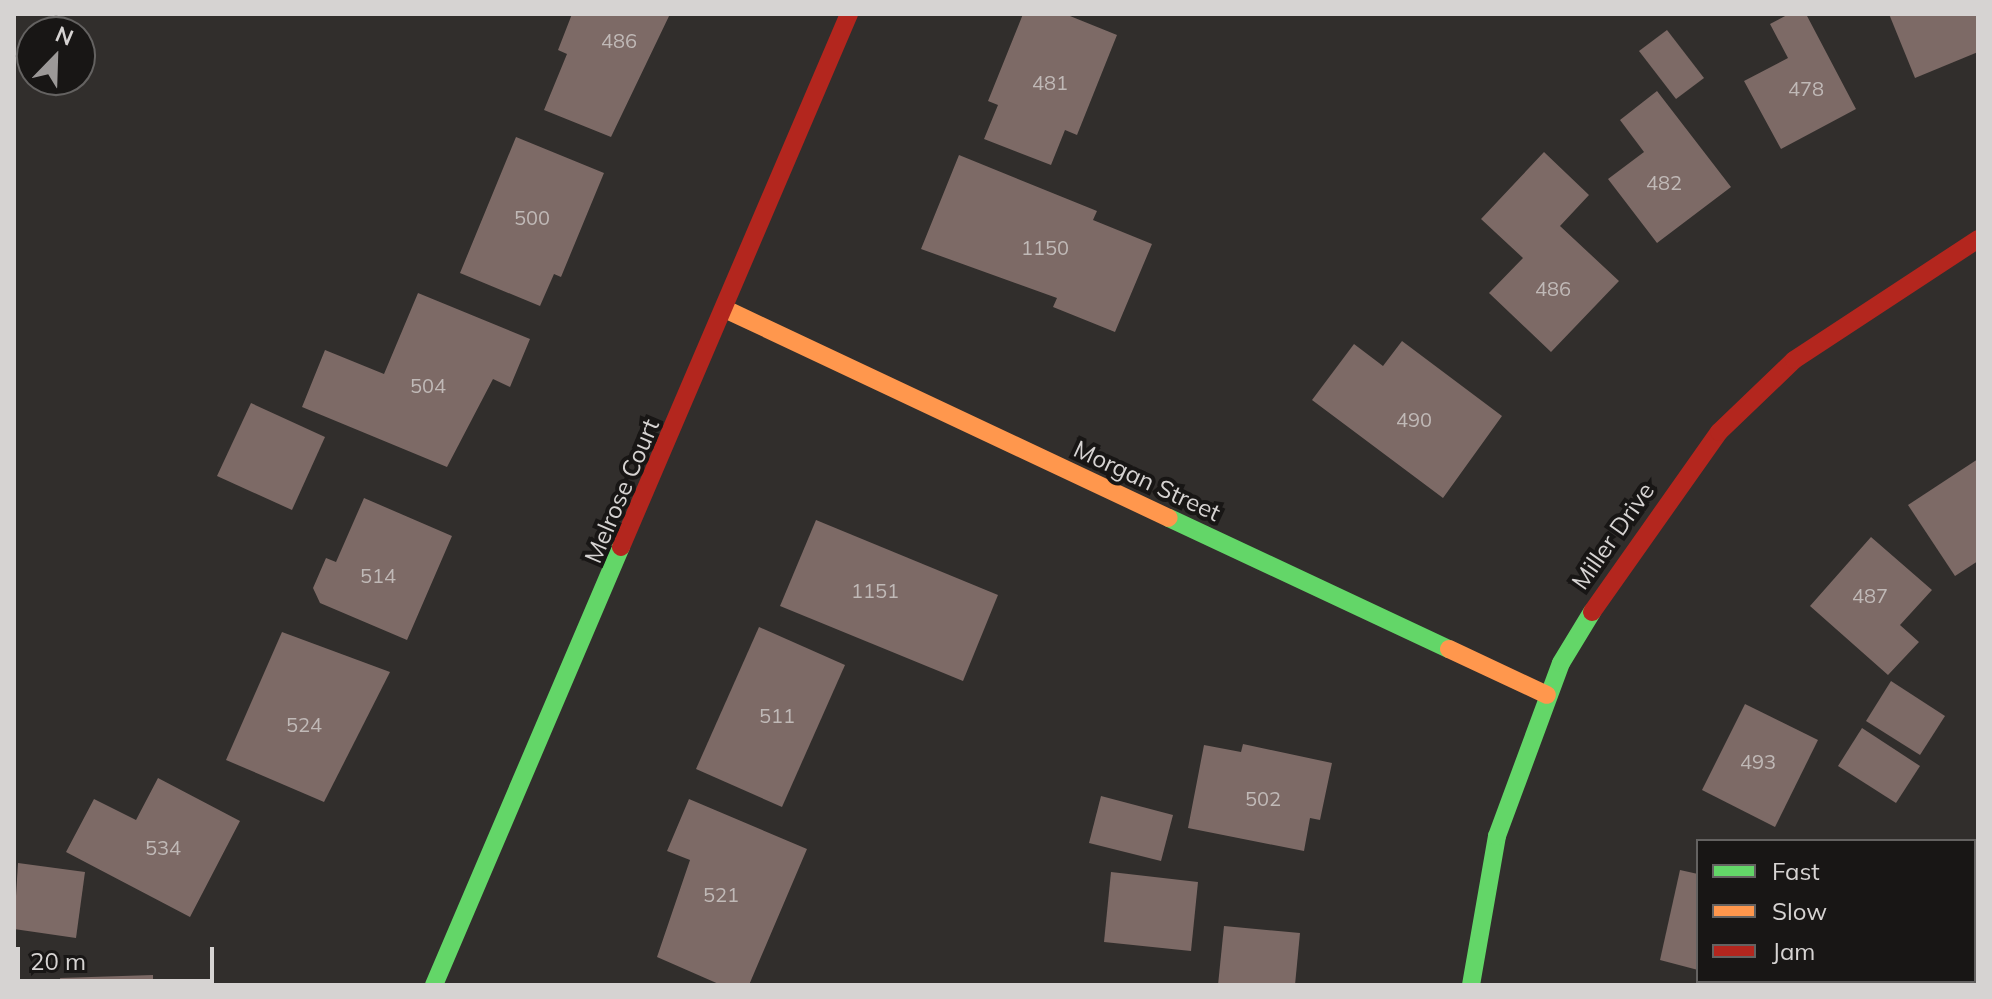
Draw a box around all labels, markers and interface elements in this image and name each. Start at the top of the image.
north arrow [16,16,96,96]
text: N [51,20,78,52]
house number: 486 [601,28,637,52]
house number: 481 [1032,70,1068,94]
house number: 478 [1788,76,1824,100]
house number: 482 [1646,170,1682,194]
house number: 500 [514,205,550,229]
house number: 1150 [1021,235,1069,259]
house number: 486 [1535,276,1571,300]
house number: 504 [410,373,446,397]
house number: 490 [1396,407,1432,431]
street label: Melrose Court [579,415,665,567]
street label: Morgan Street [1069,434,1225,528]
street label: Miller Drive [1566,477,1660,595]
house number: 514 [360,563,396,587]
house number: 1151 [851,578,899,602]
house number: 487 [1852,583,1888,607]
house number: 511 [759,703,795,727]
house number: 524 [286,712,322,736]
house number: 493 [1740,749,1776,773]
house number: 502 [1245,786,1281,810]
house number: 534 [145,835,181,859]
legend [1696,839,1976,983]
text: Fast [1772,856,1820,886]
house number: 521 [703,882,739,906]
text: Slow [1772,896,1827,926]
scale bar [20,931,218,981]
text: Jam [1772,936,1815,966]
text: 20 m [30,946,86,976]

